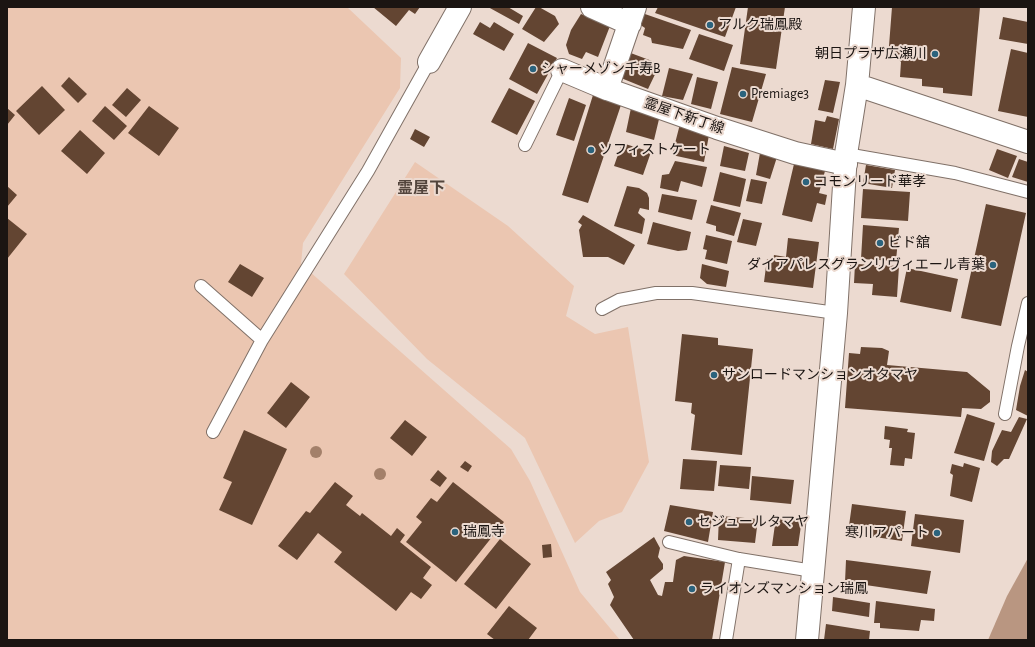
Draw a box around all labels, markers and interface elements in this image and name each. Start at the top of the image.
place label: アルク瑞鳳殿 [718,17,802,33]
marker: アルク瑞鳳殿 [705,20,715,30]
place label: 朝日プラザ広瀬川 [815,46,927,62]
marker: 朝日プラザ広瀬川 [930,49,940,59]
place label: シャーメゾン千寿B [541,61,661,77]
marker: シャーメゾン千寿B [528,64,538,74]
place label: Premiage3 [751,86,809,102]
marker: Premiage3 [738,89,748,99]
street label: 霊屋下新丁線 [642,94,726,138]
place label: ソフィストケート [599,142,711,158]
marker: ソフィストケート [586,145,596,155]
place label: コモンリード華孝 [814,174,926,190]
marker: コモンリード華孝 [801,177,811,187]
district label: 霊屋下 [397,178,445,198]
place label: ビド舘 [888,235,930,251]
marker: ビド舘 [875,238,885,248]
place label: ダイアパレスグランリヴィエール青葉 [747,257,985,273]
marker: ダイアパレスグランリヴィエール青葉 [988,260,998,270]
place label: サンロードマンションオタマヤ [722,367,918,383]
marker: サンロードマンションオタマヤ [709,370,719,380]
place label: セジュールタマヤ [697,514,809,530]
marker: セジュールタマヤ [684,517,694,527]
place label: 瑞鳳寺 [463,524,505,540]
place label: 寒川アパート [845,525,929,541]
marker: 瑞鳳寺 [450,527,460,537]
marker: 寒川アパート [932,528,942,538]
place label: ライオンズマンション瑞鳳 [700,581,868,597]
marker: ライオンズマンション瑞鳳 [687,584,697,594]

